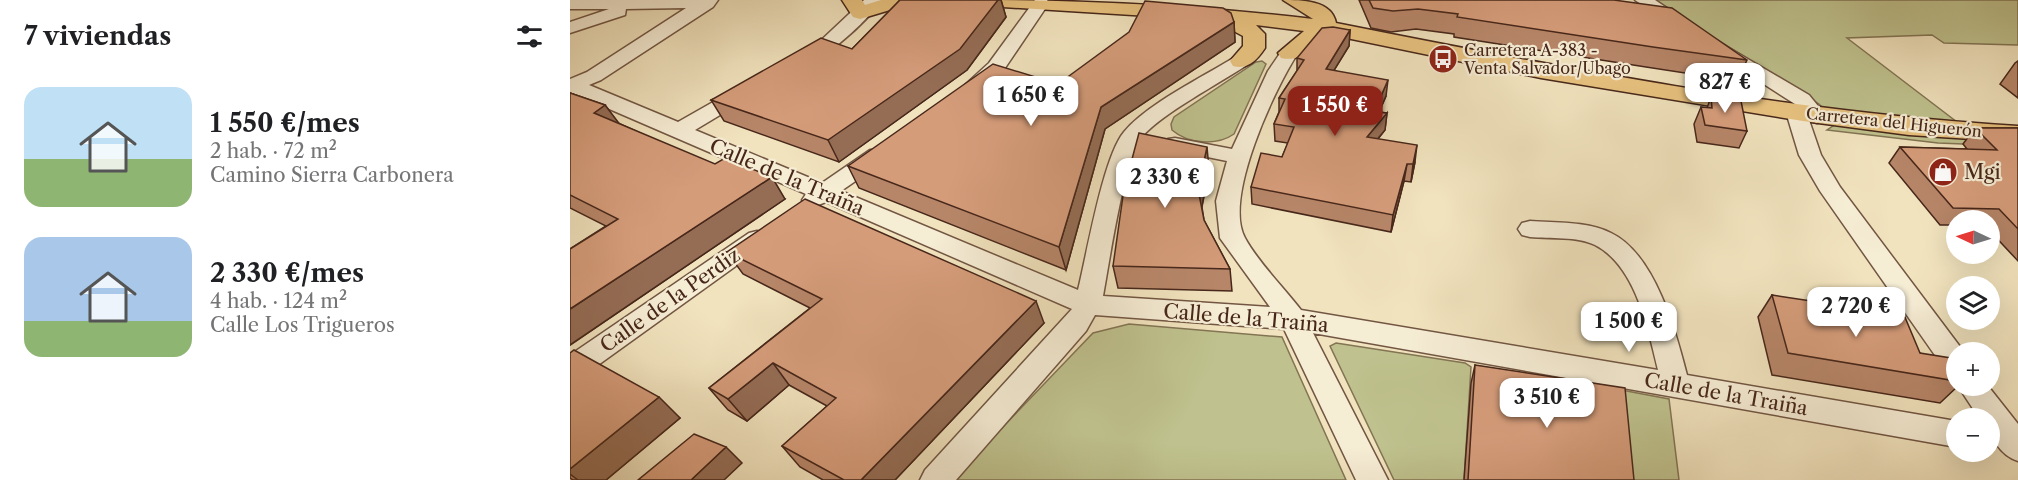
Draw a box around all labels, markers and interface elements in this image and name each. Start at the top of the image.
text: 7 viviendas [24,20,171,52]
icon: filters [513,20,546,53]
place label: Carretera A-383 - Venta Salvador/Ubago [1463,40,1631,78]
bus stop icon: Carretera A-383 - Venta Salvador/Ubago [1427,43,1459,75]
pin: 827 € [1683,63,1767,114]
text: 827 € [1699,70,1751,94]
pin: 1 650 € [976,76,1086,127]
text: 1 650 € [997,83,1065,107]
pin: 1 550 € [1280,86,1390,137]
text: 1 550 € [1302,93,1368,117]
street label: Carretera del Higuerón [1805,103,1983,141]
text: 1 550 €/mes [210,107,360,139]
icon: home [72,111,144,183]
street label: Calle de la Traiña [706,134,868,221]
text: 2 hab. · 72 m² [210,139,337,163]
shop icon: Mgi [1927,156,1959,188]
pin: 2 330 € [1110,158,1220,209]
place label: Mgi [1964,160,2001,184]
text: Camino Sierra Carbonera [210,163,454,187]
text: 2 330 € [1130,165,1200,189]
north arrow [1946,210,2000,264]
map controls [1946,210,2000,462]
street label: Calle de la Perdiz [595,243,745,357]
text: 2 330 €/mes [210,257,364,289]
icon: home [72,261,144,333]
button: layers [1946,276,2000,330]
pin: 2 720 € [1801,287,1911,338]
text: 4 hab. · 124 m² [210,289,347,313]
text: 2 720 € [1821,294,1891,318]
street label: Calle de la Traiña [1162,299,1330,337]
pin: 1 500 € [1574,302,1684,353]
text: 1 500 € [1595,309,1663,333]
text: Calle Los Trigueros [210,313,395,337]
button: + [1946,342,2000,396]
street label: Calle de la Traiña [1642,368,1810,420]
pin: 3 510 € [1492,378,1602,429]
text: 3 510 € [1514,385,1580,409]
button: − [1946,408,2000,462]

